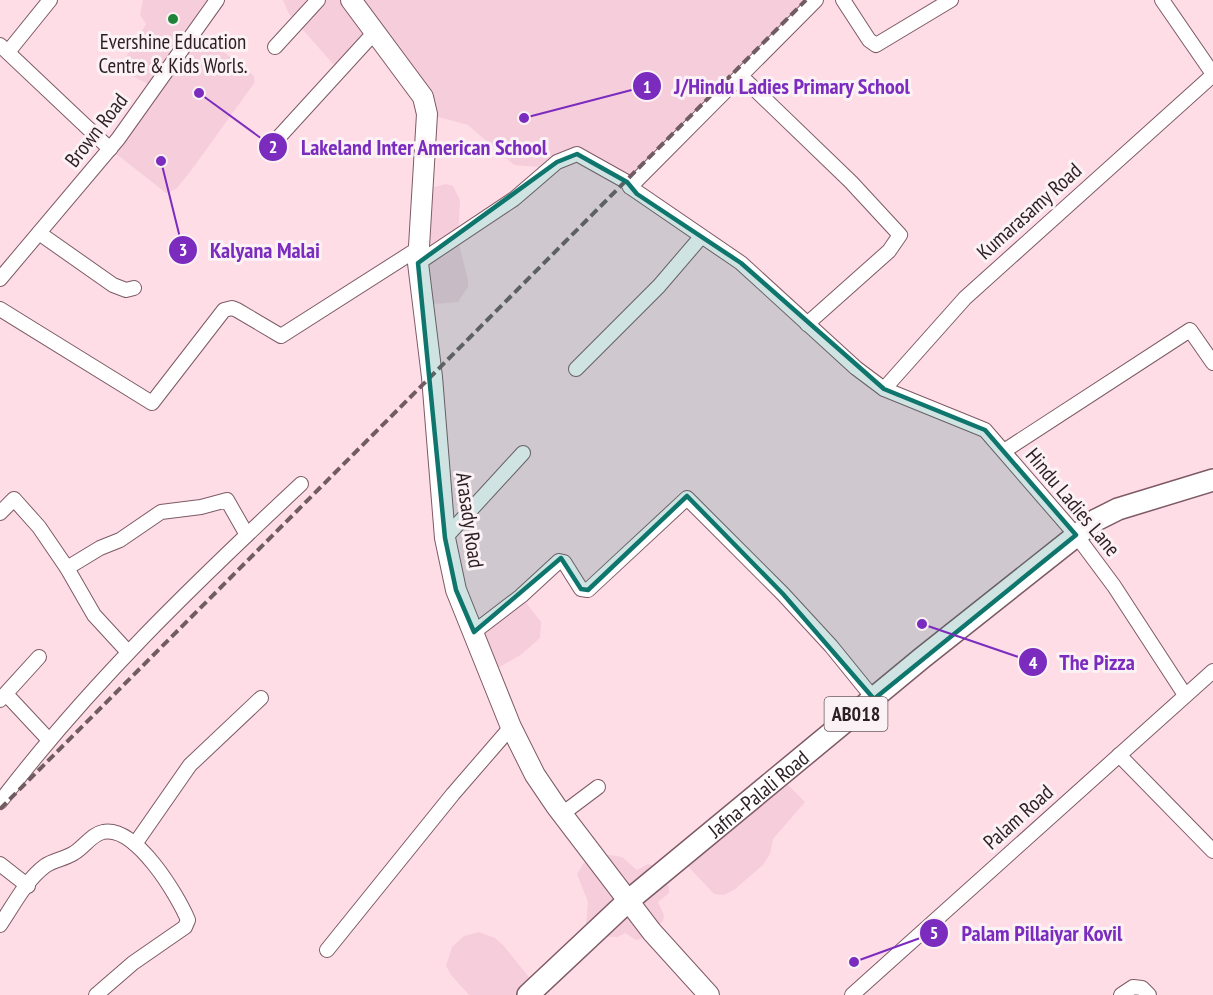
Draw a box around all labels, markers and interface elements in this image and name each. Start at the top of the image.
marker: Evershine Education Centre & Kids Worls. [166,12,180,26]
place label: Evershine Education Centre & Kids Worls. [99,28,247,79]
callout: J/Hindu Ladies Primary School [632,66,922,106]
text: J/Hindu Ladies Primary School [673,72,911,100]
text: 1 [643,75,651,98]
street label: Brown Road [59,88,133,172]
callout: Lakeland Inter American School [258,127,559,167]
text: Lakeland Inter American School [301,133,548,161]
text: 2 [269,135,277,158]
street label: Kumarasamy Road [971,157,1087,265]
callout: Kalyana Malai [168,230,332,270]
text: Kalyana Malai [210,236,320,264]
text: 3 [179,238,187,261]
street label: Hindu Ladies Lane [1020,442,1126,562]
street label: Arasady Road [450,470,490,570]
callout: The Pizza [1018,642,1147,682]
text: The Pizza [1059,648,1135,676]
text: 4 [1029,651,1038,674]
road number: AB018 [824,697,888,731]
street label: Jafna-Palali Road [701,744,814,844]
street label: Palam Road [978,779,1058,855]
callout: Palam Pillaiyar Kovil [919,913,1134,953]
text: Palam Pillaiyar Kovil [962,919,1123,947]
text: 5 [930,921,938,944]

